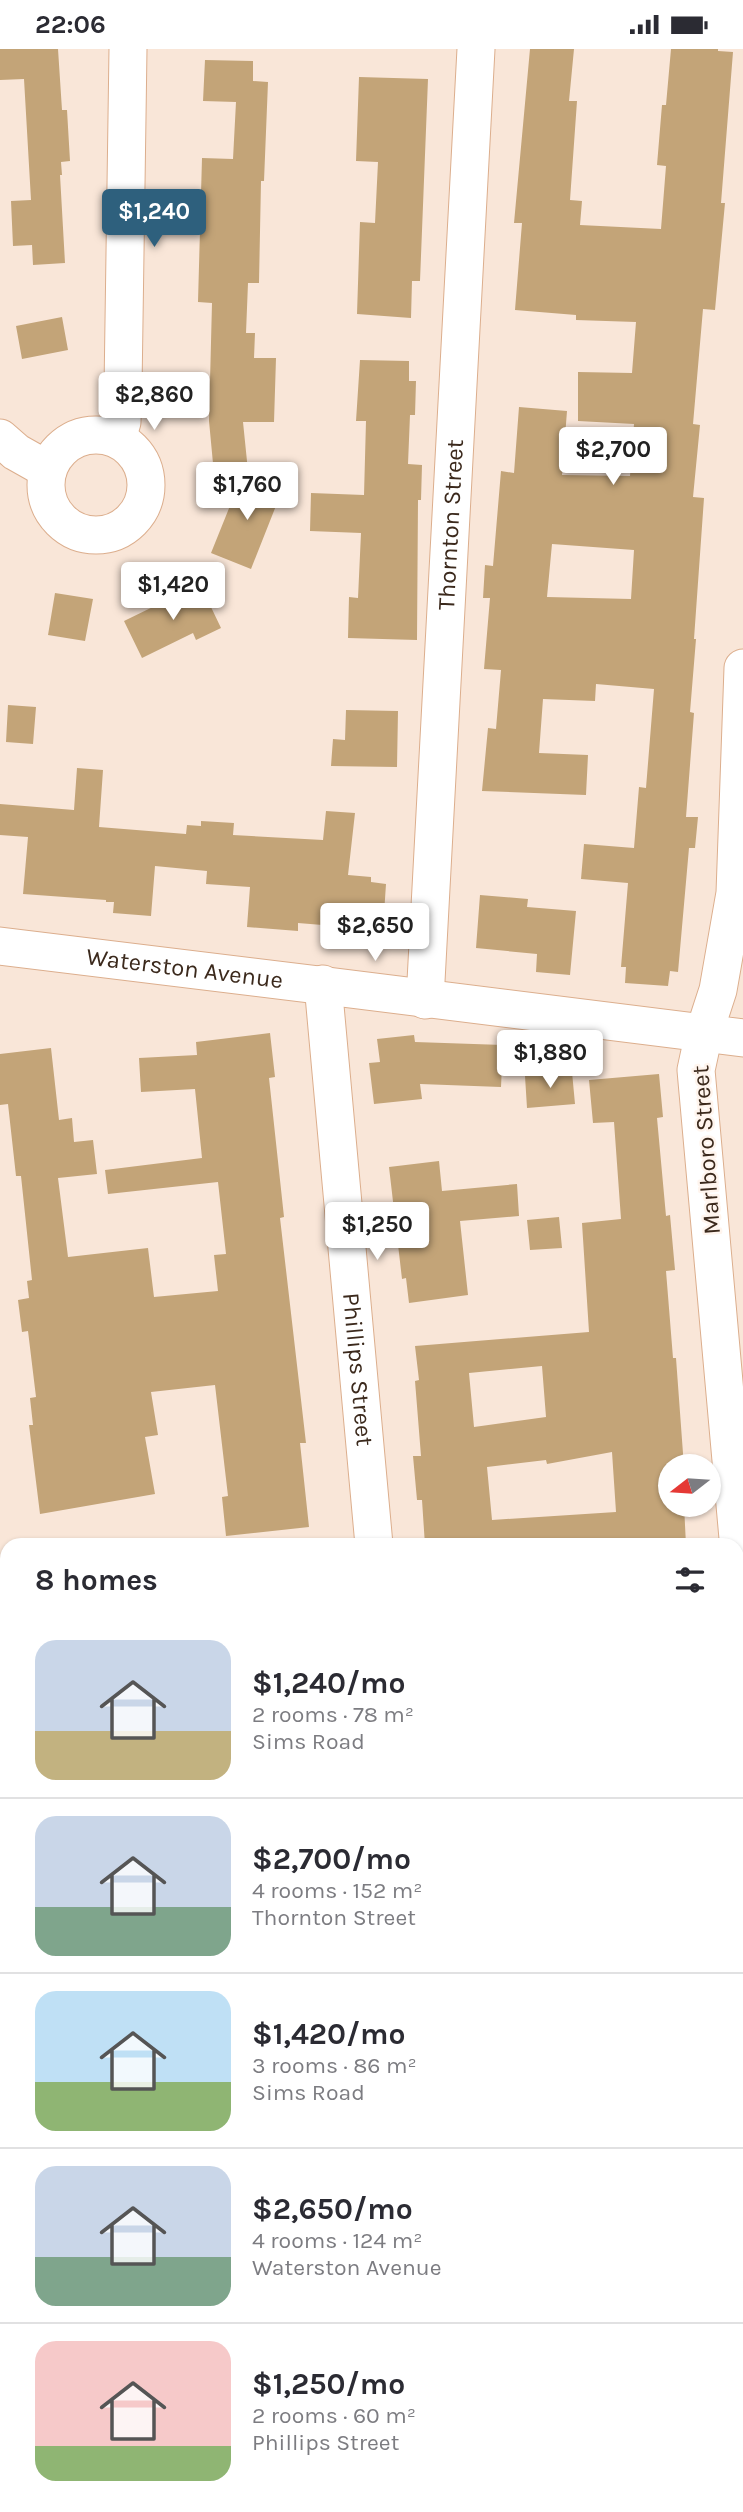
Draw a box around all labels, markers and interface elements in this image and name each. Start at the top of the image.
text: 22:06 [35,9,106,40]
pin: $1,240 [97,189,211,249]
text: $1,240 [118,198,190,225]
pin: $2,860 [97,373,211,432]
text: $2,860 [115,381,193,408]
pin: $2,700 [556,427,670,487]
text: $2,700 [575,436,651,463]
street label: Thornton Street [432,439,469,611]
pin: $1,760 [190,463,304,522]
text: $1,760 [212,471,282,498]
pin: $1,420 [116,563,230,622]
text: $1,420 [137,571,209,598]
pin: $2,650 [318,904,432,963]
text: $2,650 [336,912,414,939]
street label: Waterston Avenue [85,942,285,994]
pin: $1,880 [493,1031,607,1090]
text: $1,880 [513,1039,587,1066]
street label: Marlboro Street [686,1064,726,1236]
pin: $1,250 [320,1203,434,1262]
text: $1,250 [341,1211,413,1238]
street label: Phillips Street [337,1292,379,1447]
north arrow [658,1454,721,1517]
map controls [658,1454,721,1517]
icon: filters [671,1561,709,1599]
text: 8 homes [35,1562,158,1598]
text: $1,240/mo [252,1665,406,1701]
icon: home [91,1668,175,1752]
text: 2 rooms · 78 m² [252,1701,414,1728]
text: Sims Road [252,1728,365,1755]
text: $2,700/mo [252,1841,411,1877]
icon: home [91,1844,175,1928]
text: 4 rooms · 152 m² [252,1877,423,1904]
text: Thornton Street [252,1904,416,1931]
text: $1,420/mo [252,2016,406,2052]
icon: home [91,2019,175,2103]
text: 3 rooms · 86 m² [252,2052,417,2079]
text: Sims Road [252,2079,365,2106]
text: $2,650/mo [252,2191,413,2227]
icon: home [91,2194,175,2278]
text: 4 rooms · 124 m² [252,2227,422,2254]
text: Waterston Avenue [252,2254,442,2281]
text: $1,250/mo [252,2366,405,2402]
icon: home [91,2369,175,2453]
text: 2 rooms · 60 m² [252,2402,416,2429]
text: Phillips Street [252,2429,399,2456]

